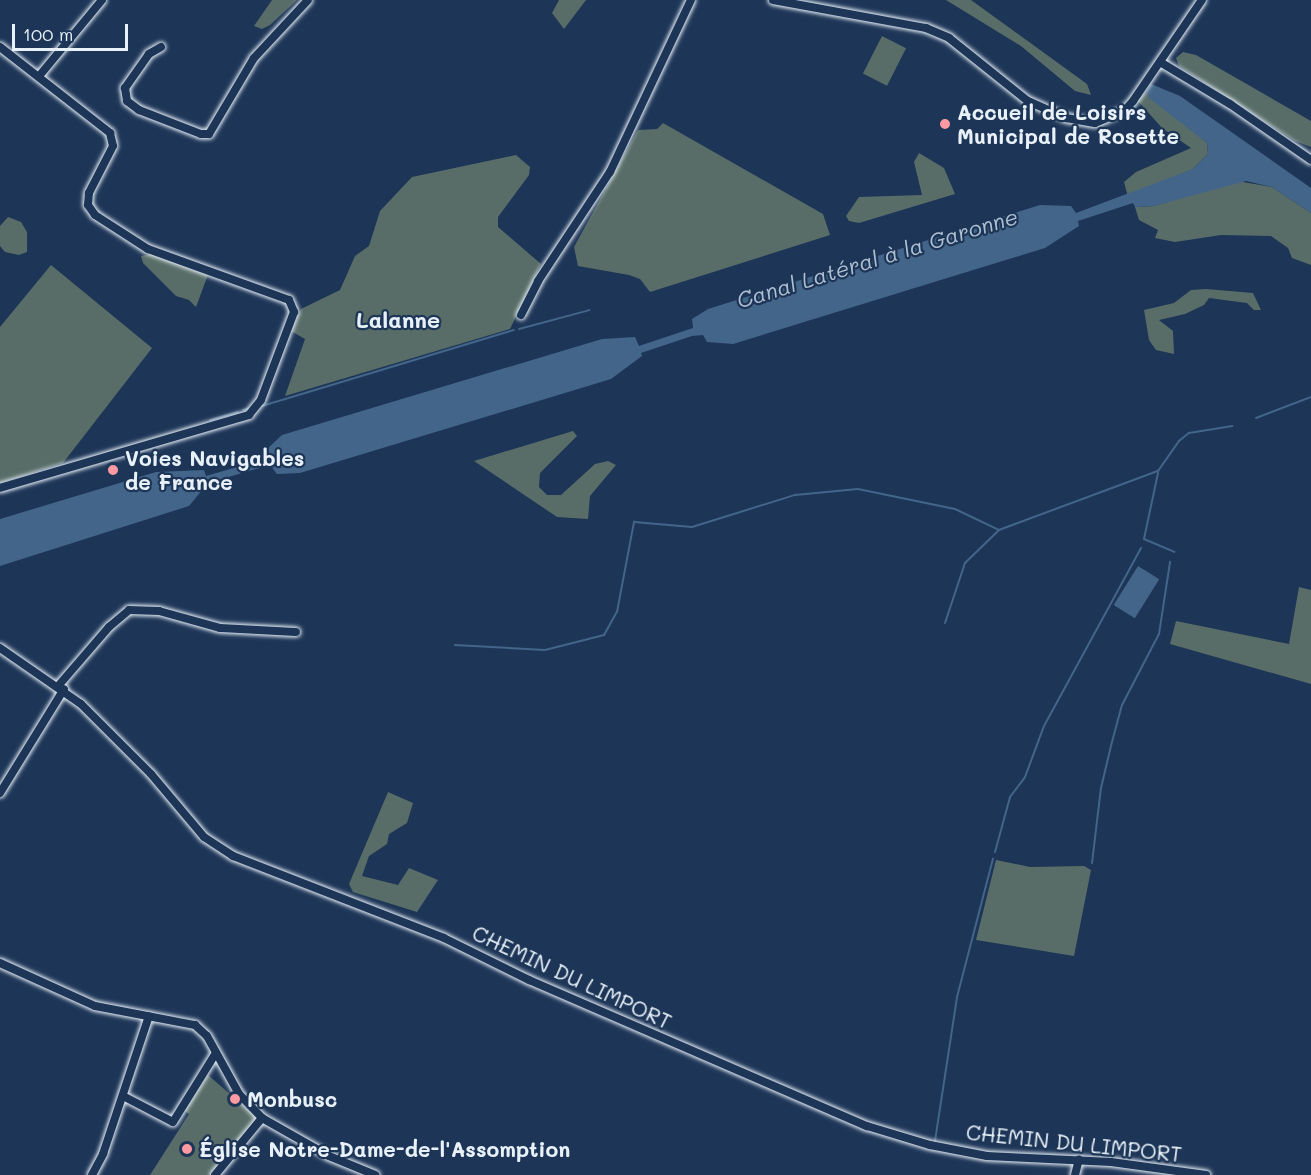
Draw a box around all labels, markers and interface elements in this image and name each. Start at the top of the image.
scale bar [15,12,130,50]
text: 100 m [23,22,73,46]
place label: Accueil de Loisirs Municipal de Rosette [957,99,1179,149]
marker: Accueil de Loisirs Municipal de Rosette [938,117,952,131]
water label: Canal Latéral à la Garonne [733,203,1021,313]
district label: Lalanne [356,307,440,333]
place label: Voies Navigables de France [125,445,304,495]
marker: Voies Navigables de France [106,463,120,477]
street label: CHEMIN DU LIMPORT [468,920,676,1034]
place label: Monbusc [247,1086,337,1112]
marker: Monbusc [228,1092,242,1106]
street label: CHEMIN DU LIMPORT [965,1119,1183,1167]
place label: Église Notre-Dame-de-l'Assomption [199,1136,570,1162]
marker: Église Notre-Dame-de-l'Assomption [180,1142,194,1156]

